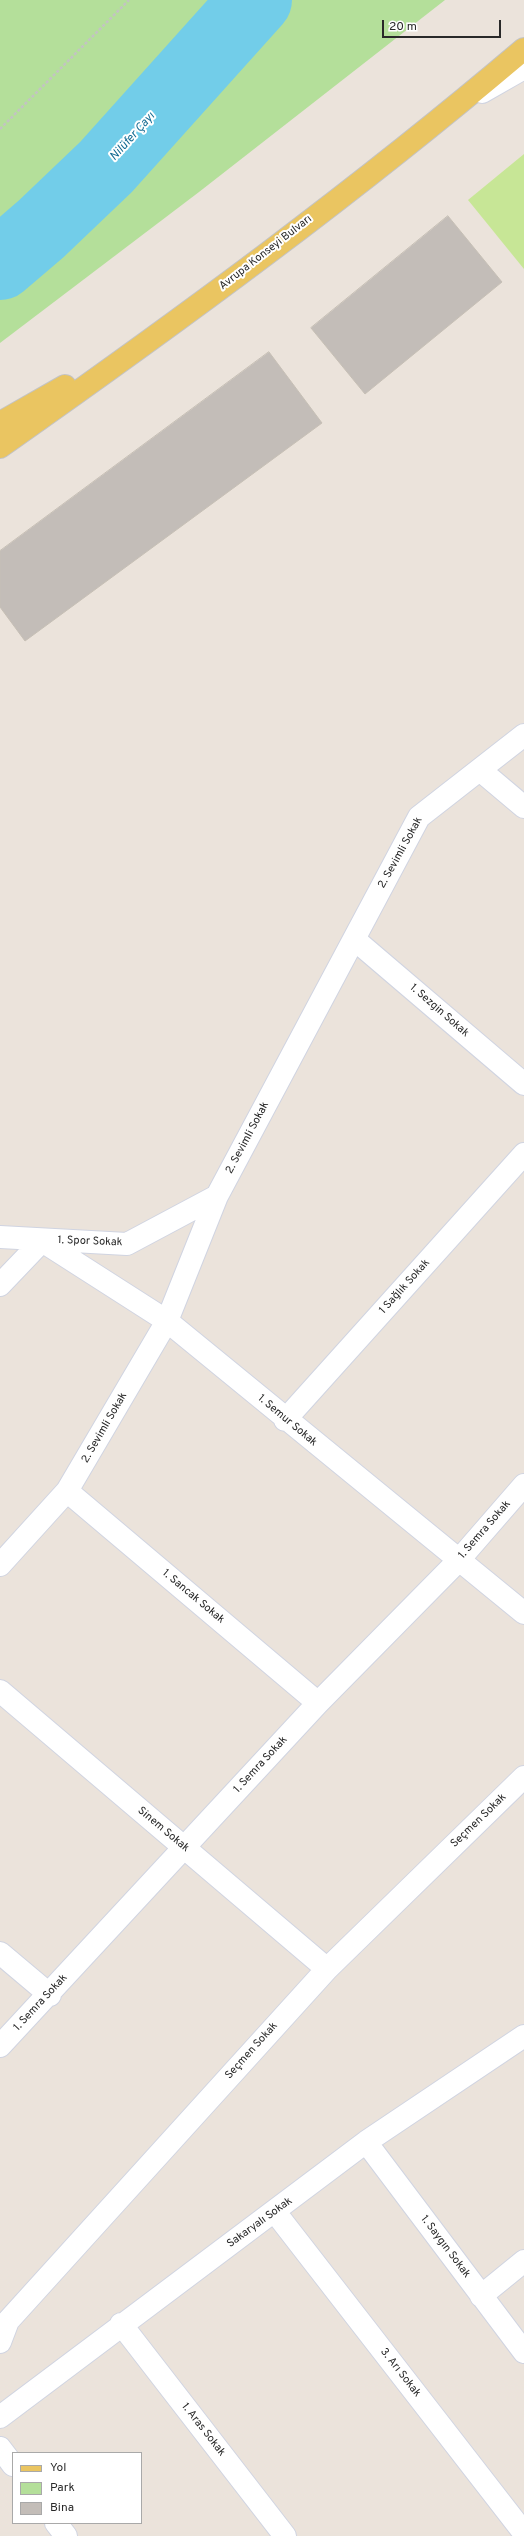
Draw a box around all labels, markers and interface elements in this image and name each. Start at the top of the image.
scale bar [384,12,503,38]
text: 20 m [389,19,417,35]
water label: Nilüfer Çayı [108,110,158,164]
street label: Avrupa Konseyi Bulvarı [217,213,315,293]
street label: 2. Sevimli Sokak [376,815,426,891]
street label: 1. Sezgin Sokak [407,982,471,1040]
street label: 2. Sevimli Sokak [223,1100,273,1176]
street label: 1. Spor Sokak [57,1234,123,1250]
street label: 1 Sağlık Sokak [377,1257,433,1317]
street label: 2. Sevimli Sokak [79,1390,131,1466]
street label: 1. Semur Sokak [255,1392,319,1450]
street label: 1. Semra Sokak [456,1498,514,1562]
street label: 1. Sancak Sokak [159,1567,227,1627]
street label: 1. Semra Sokak [231,1734,291,1796]
street label: Seçmen Sokak [449,1791,509,1851]
street label: Sinem Sokak [134,1805,192,1855]
street label: 1. Semra Sokak [11,1972,71,2034]
street label: Seçmen Sokak [223,2020,281,2082]
street label: Sakaryalı Sokak [225,2195,295,2251]
street label: 1. Saygın Sokak [417,2213,473,2281]
street label: 3. Arı Sokak [377,2346,423,2400]
street label: 1. Aras Sokak [178,2401,228,2459]
legend [12,2452,142,2524]
text: Yol [50,2460,66,2476]
text: Park [50,2480,75,2496]
text: Bina [50,2500,74,2516]

